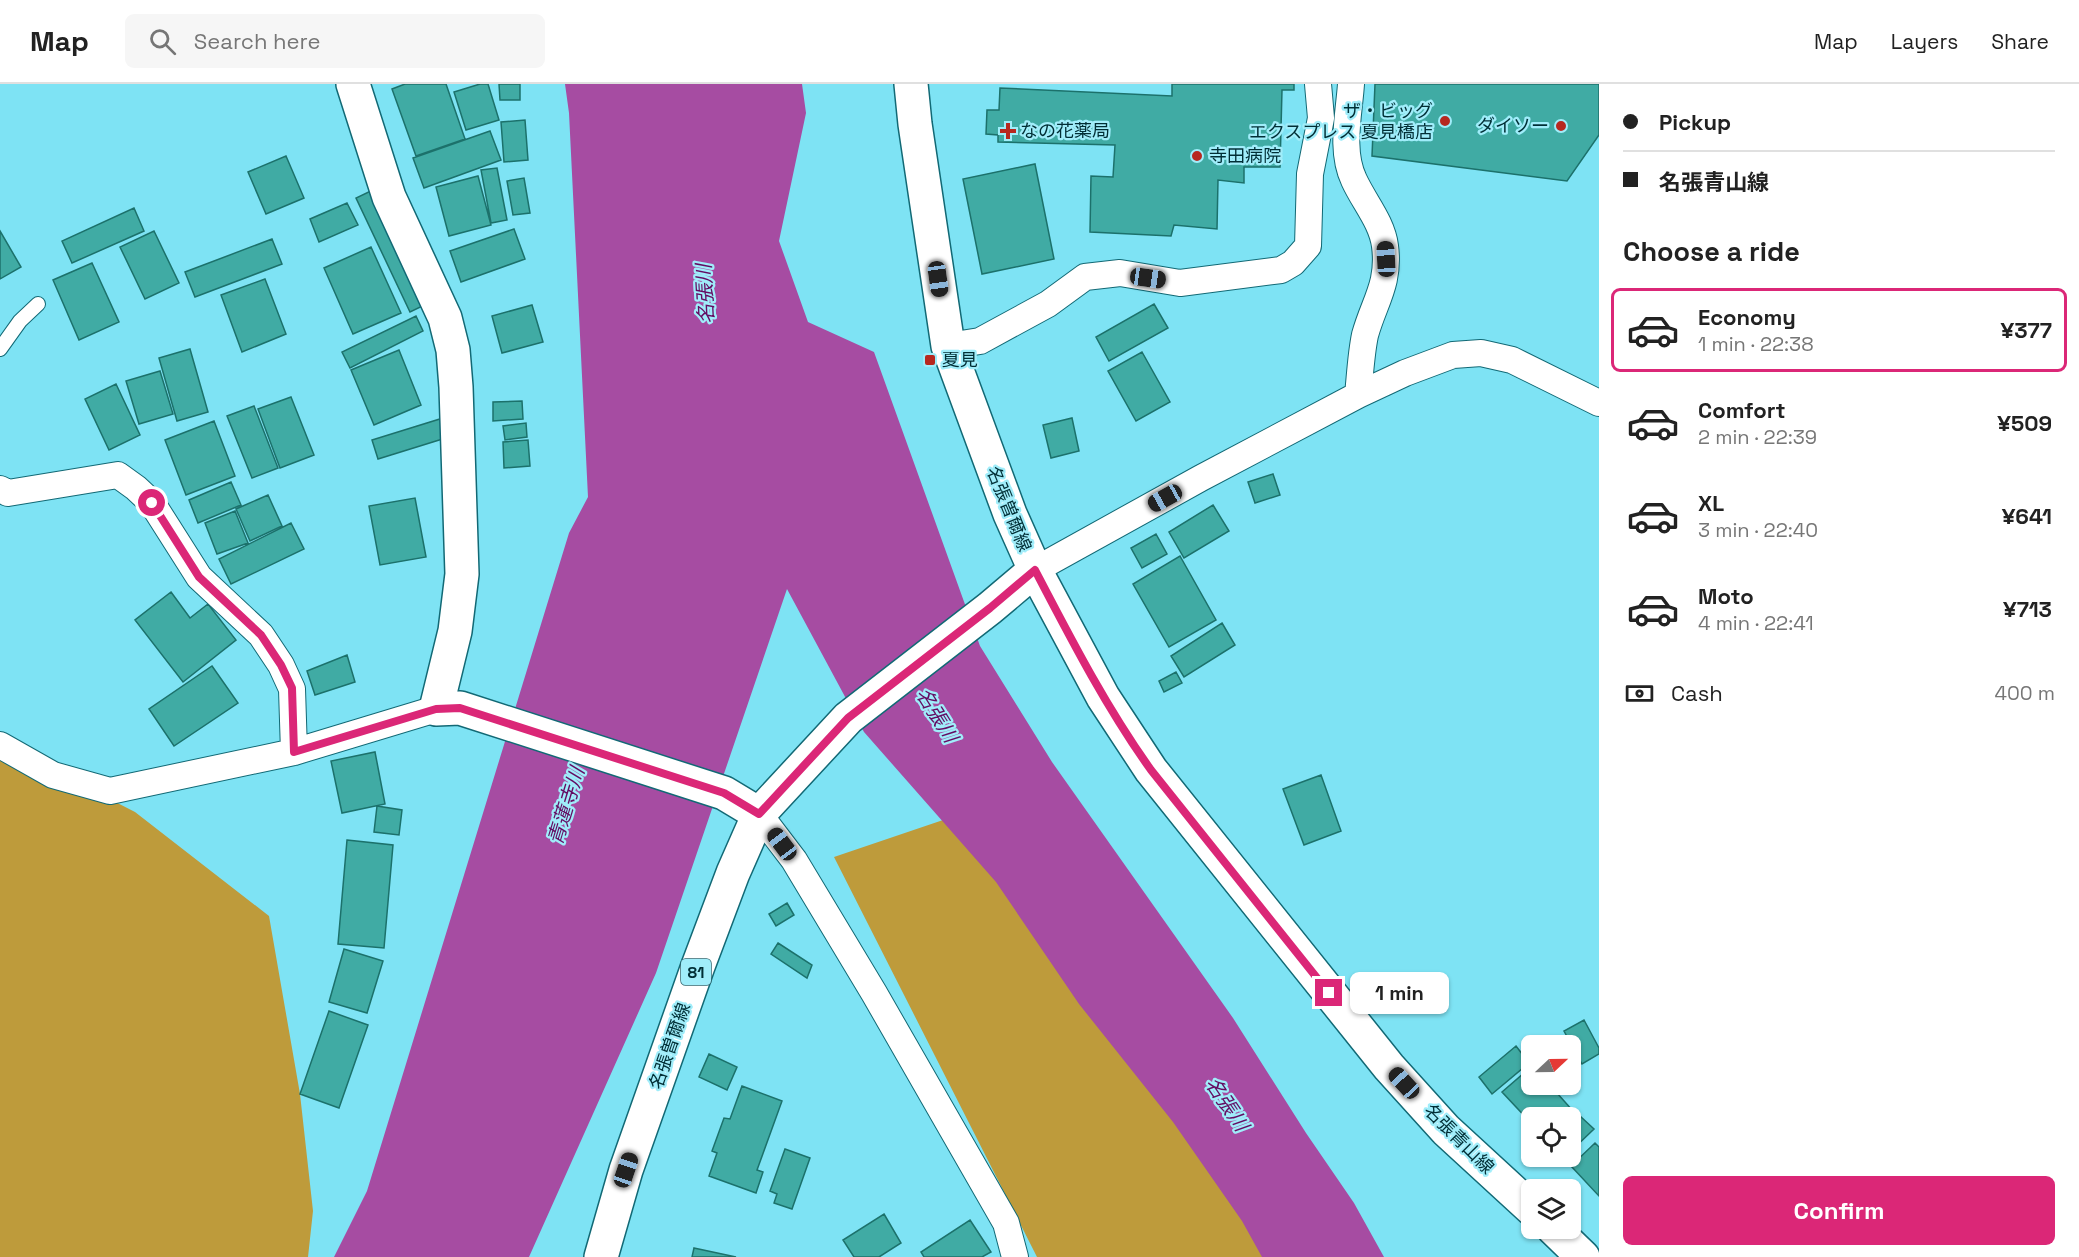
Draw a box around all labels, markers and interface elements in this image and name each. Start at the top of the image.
search box [125,14,545,68]
text: Map [30,23,89,59]
icon: search [146,25,179,58]
text: Search here [194,27,321,55]
text: Map [1814,28,1858,55]
text: Layers [1891,28,1958,55]
text: Share [1991,28,2049,55]
place label: ザ・ビッグ エクスプレス 夏見橋店 [1249,99,1433,143]
text: Pickup [1659,108,1731,136]
marker: ザ・ビッグ エクスプレス 夏見橋店 [1438,114,1452,128]
place label: ダイソー [1477,114,1549,137]
place label: なの花薬局 [1020,119,1110,142]
marker: ダイソー [1554,119,1568,133]
marker: なの花薬局 [1001,124,1015,138]
place label: 寺田病院 [1209,144,1281,167]
marker: 寺田病院 [1190,149,1204,163]
text: 名張青山線 [1659,168,1769,196]
text: Choose a ride [1623,234,1800,269]
car [1376,241,1396,277]
car [927,260,949,298]
water label: 名張川 [690,261,720,325]
car [1129,267,1167,289]
icon: car [1626,303,1680,357]
text: Economy [1698,303,1796,331]
text: ¥377 [2001,316,2052,344]
text: 1 min · 22:38 [1698,331,1814,357]
place label: 夏見 [942,348,978,371]
marker: 夏見 [923,353,937,367]
icon: car [1626,396,1680,450]
text: Comfort [1698,396,1786,424]
text: ¥509 [1997,409,2052,437]
text: 2 min · 22:39 [1698,424,1817,450]
street label: 名張曽爾線 [982,463,1037,555]
car [1145,481,1185,515]
route start [138,489,165,516]
icon: car [1626,489,1680,543]
text: XL [1698,489,1724,517]
text: ¥641 [2002,502,2052,530]
text: 3 min · 22:40 [1698,517,1818,543]
icon: car [1626,582,1680,636]
text: Moto [1698,582,1754,610]
text: ¥713 [2003,595,2052,623]
text: 4 min · 22:41 [1698,610,1814,636]
icon: cash [1623,677,1656,710]
text: Cash [1671,679,1723,707]
text: 400 m [1995,680,2055,706]
water label: 名張川 [910,683,965,749]
water label: 青蓮寺川 [542,762,591,848]
car [764,824,800,864]
road number: 81 [681,959,711,985]
callout: 1 min [1350,972,1449,1014]
route end [1315,979,1342,1006]
text: 1 min [1375,980,1424,1006]
street label: 名張曽爾線 [644,1000,695,1092]
north arrow [1521,1035,1581,1095]
map controls [1521,1035,1581,1239]
car [1385,1064,1423,1102]
water label: 名張川 [1199,1072,1256,1138]
street label: 名張青山線 [1419,1099,1499,1179]
button: locate [1521,1107,1581,1167]
car [612,1150,640,1190]
button: Confirm [1623,1176,2055,1245]
button: layers [1521,1179,1581,1239]

